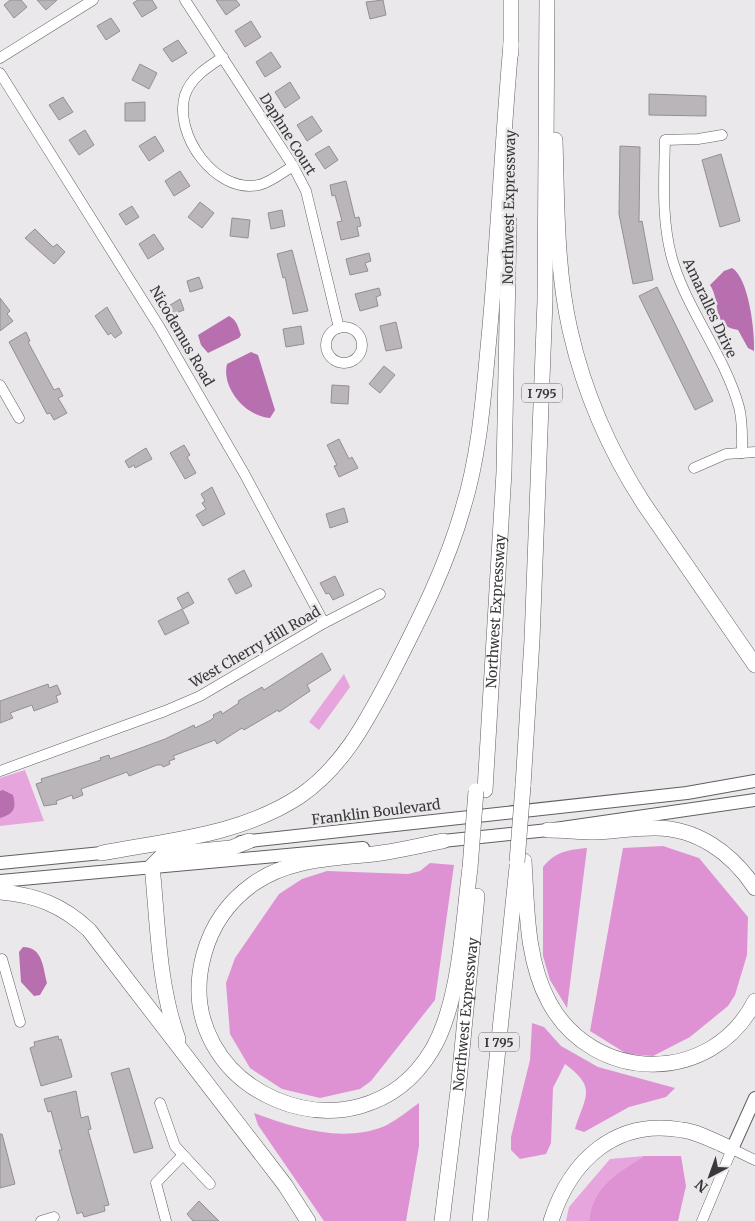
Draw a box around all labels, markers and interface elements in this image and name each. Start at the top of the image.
street label: Daphne Court [256,90,321,179]
street label: Northwest Expressway [499,129,519,284]
street label: Amaralles Drive [679,255,741,361]
street label: Nicodemus Road [146,283,218,390]
road number: I 795 [522,383,562,402]
street label: Northwest Expressway [482,533,509,689]
street label: West Cherry Hill Road [186,602,324,692]
street label: Franklin Boulevard [311,795,442,829]
street label: Northwest Expressway [449,936,482,1092]
road number: I 795 [479,1032,519,1052]
north arrow [685,1151,735,1201]
text: N [691,1175,712,1196]

